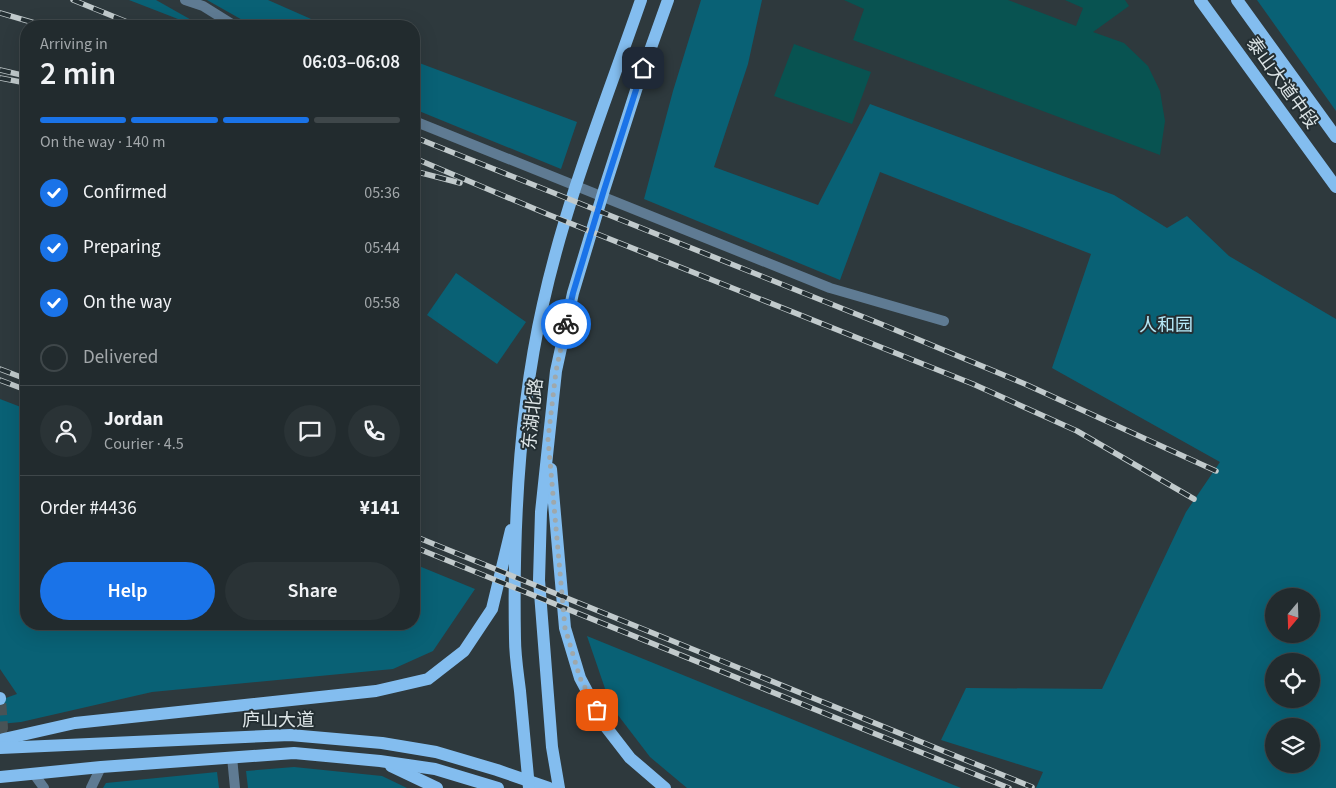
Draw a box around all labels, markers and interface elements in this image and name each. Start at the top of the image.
street label: 泰山大道中段 [1240,32,1324,134]
text: Arriving in [40,33,108,55]
pin [622,47,664,89]
text: 06:03–06:08 [302,49,400,76]
text: 2 min [40,51,116,97]
icon: home [629,54,657,82]
text: On the way · 140 m [40,131,165,153]
icon: check [40,179,68,207]
text: Confirmed [83,179,167,206]
text: 05:36 [364,182,400,204]
icon: check [40,234,68,262]
text: Preparing [83,234,161,261]
text: 05:44 [364,237,400,259]
icon: check [40,289,68,317]
text: On the way [83,289,172,316]
text: 05:58 [364,292,400,314]
courier [541,299,591,349]
icon: bike [552,310,580,338]
park label: 人和园 [1139,313,1193,338]
text: Delivered [83,344,158,371]
street label: 东湖北路 [517,377,549,451]
button: person [40,405,92,457]
button: chat [284,405,336,457]
button: phone [348,405,400,457]
text: Jordan [104,406,163,433]
text: Courier · 4.5 [104,433,184,455]
text: Order #4436 [40,495,137,522]
text: ¥141 [360,495,400,522]
button: Help [40,562,215,620]
button: Share [225,562,400,620]
north arrow [1265,588,1320,642]
map controls [1265,588,1320,773]
button: locate [1265,653,1320,708]
pin [576,689,618,731]
icon: bag [583,696,611,724]
street label: 庐山大道 [242,708,314,733]
button: layers [1265,718,1320,773]

